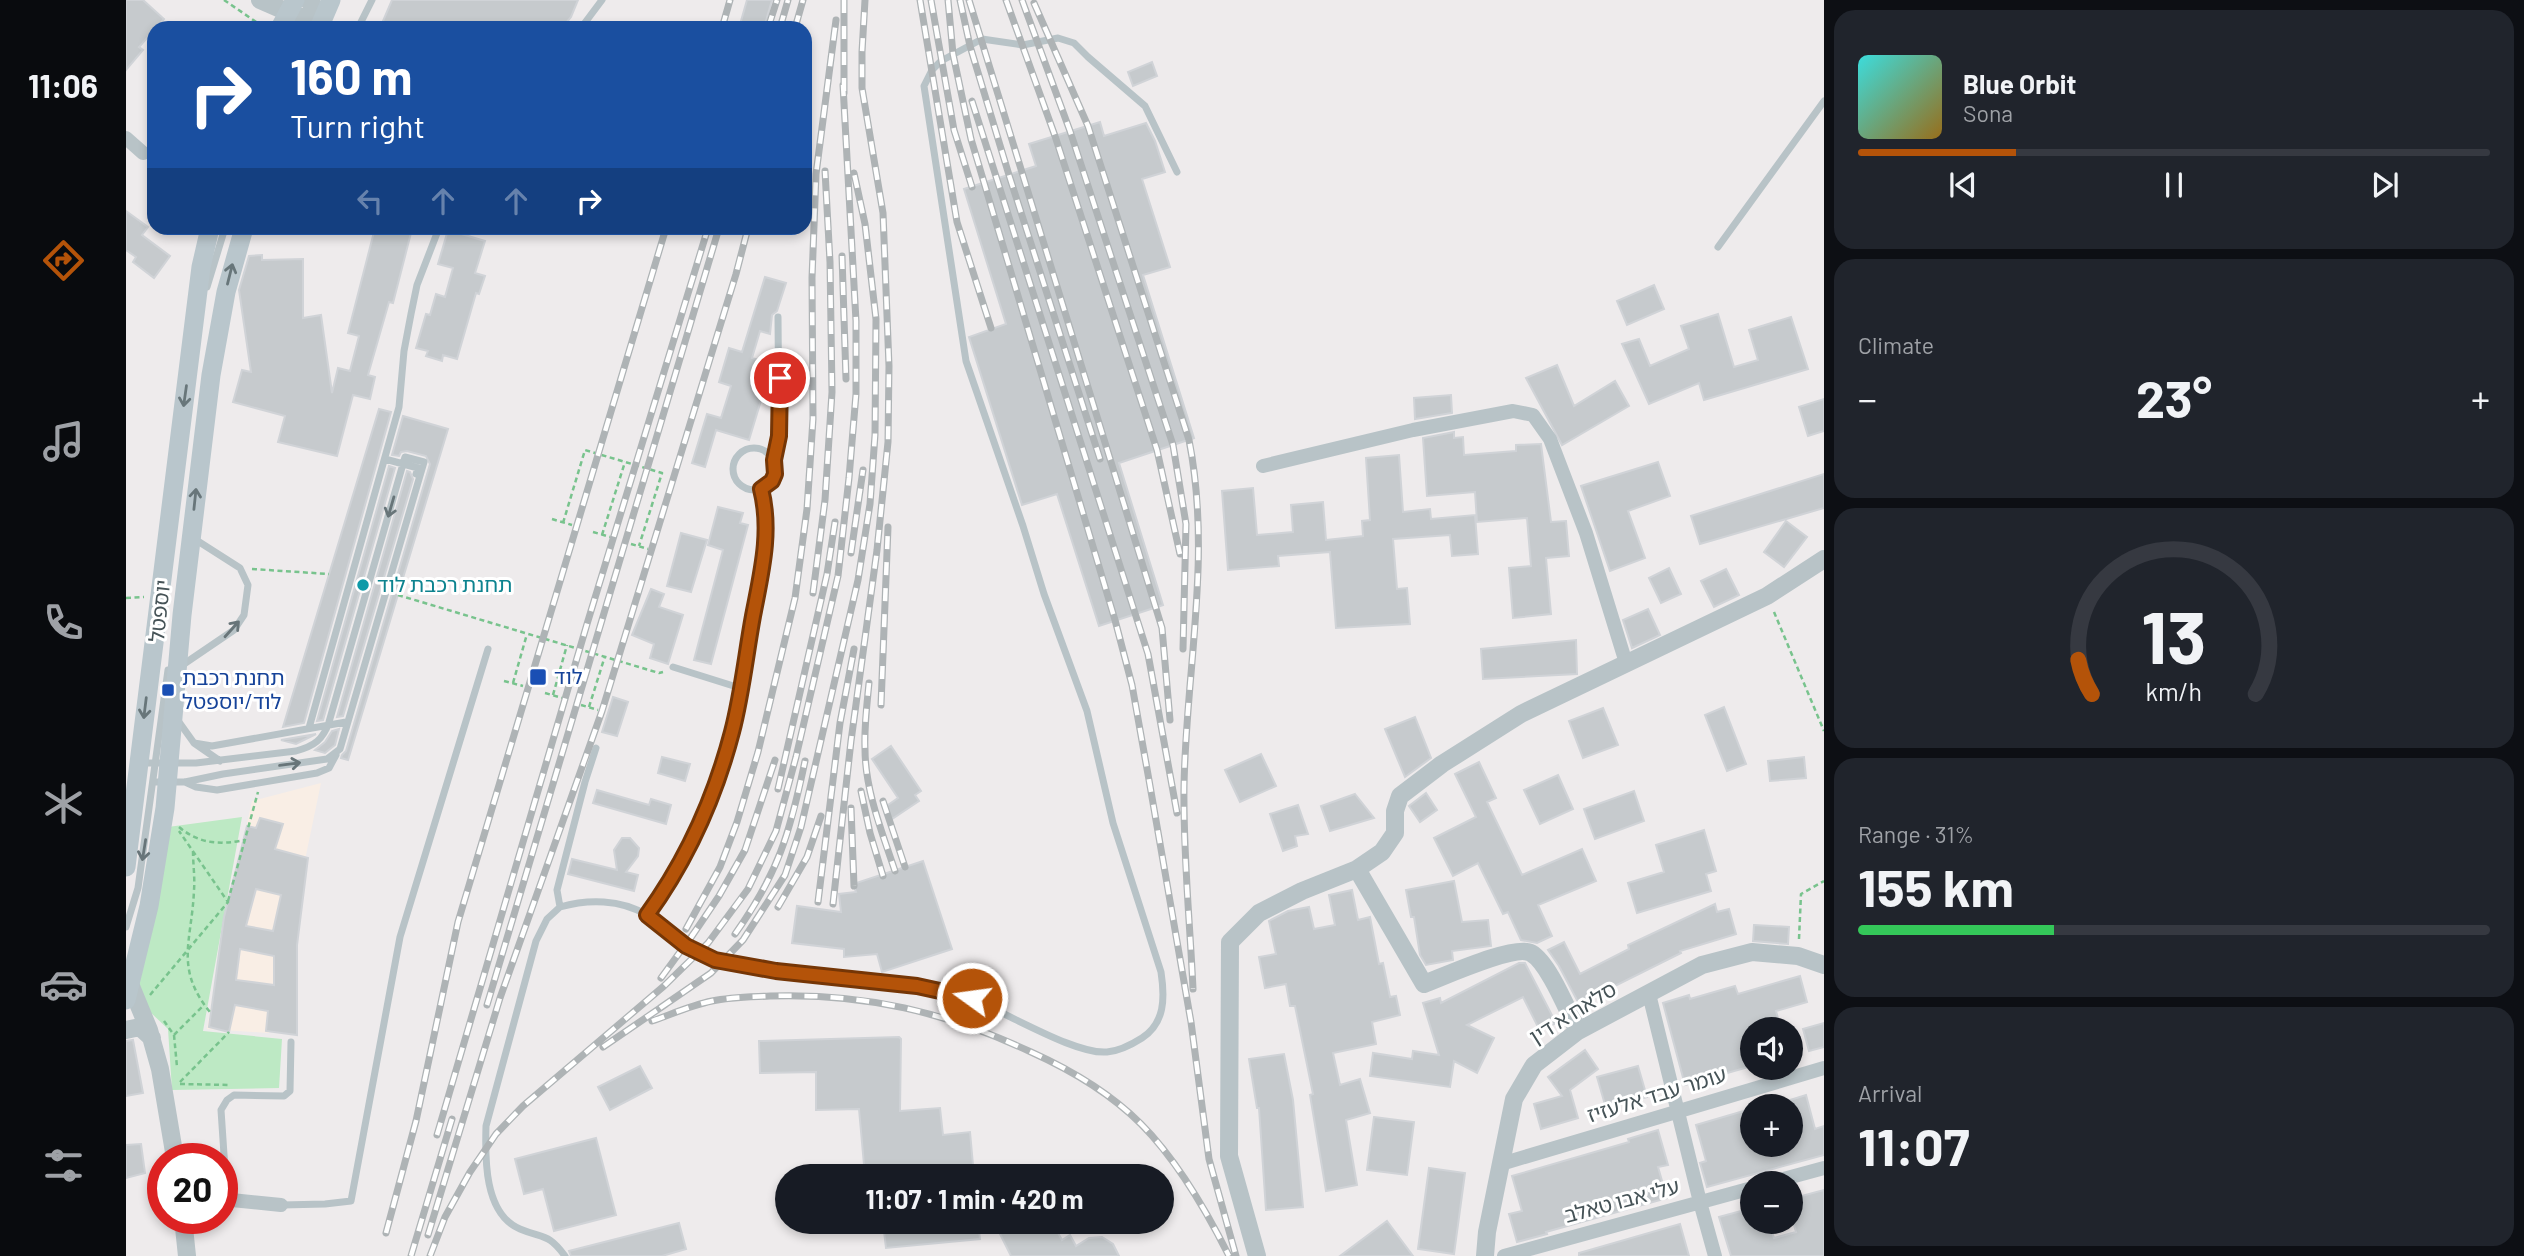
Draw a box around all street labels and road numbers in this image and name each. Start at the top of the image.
street label: יוספטל [143,578,174,643]
street label: סלאח א דין [1524,975,1620,1048]
street label: עומר עבד אלעזיז [1584,1061,1729,1127]
street label: עלי אבו טאלב [1561,1172,1682,1227]

